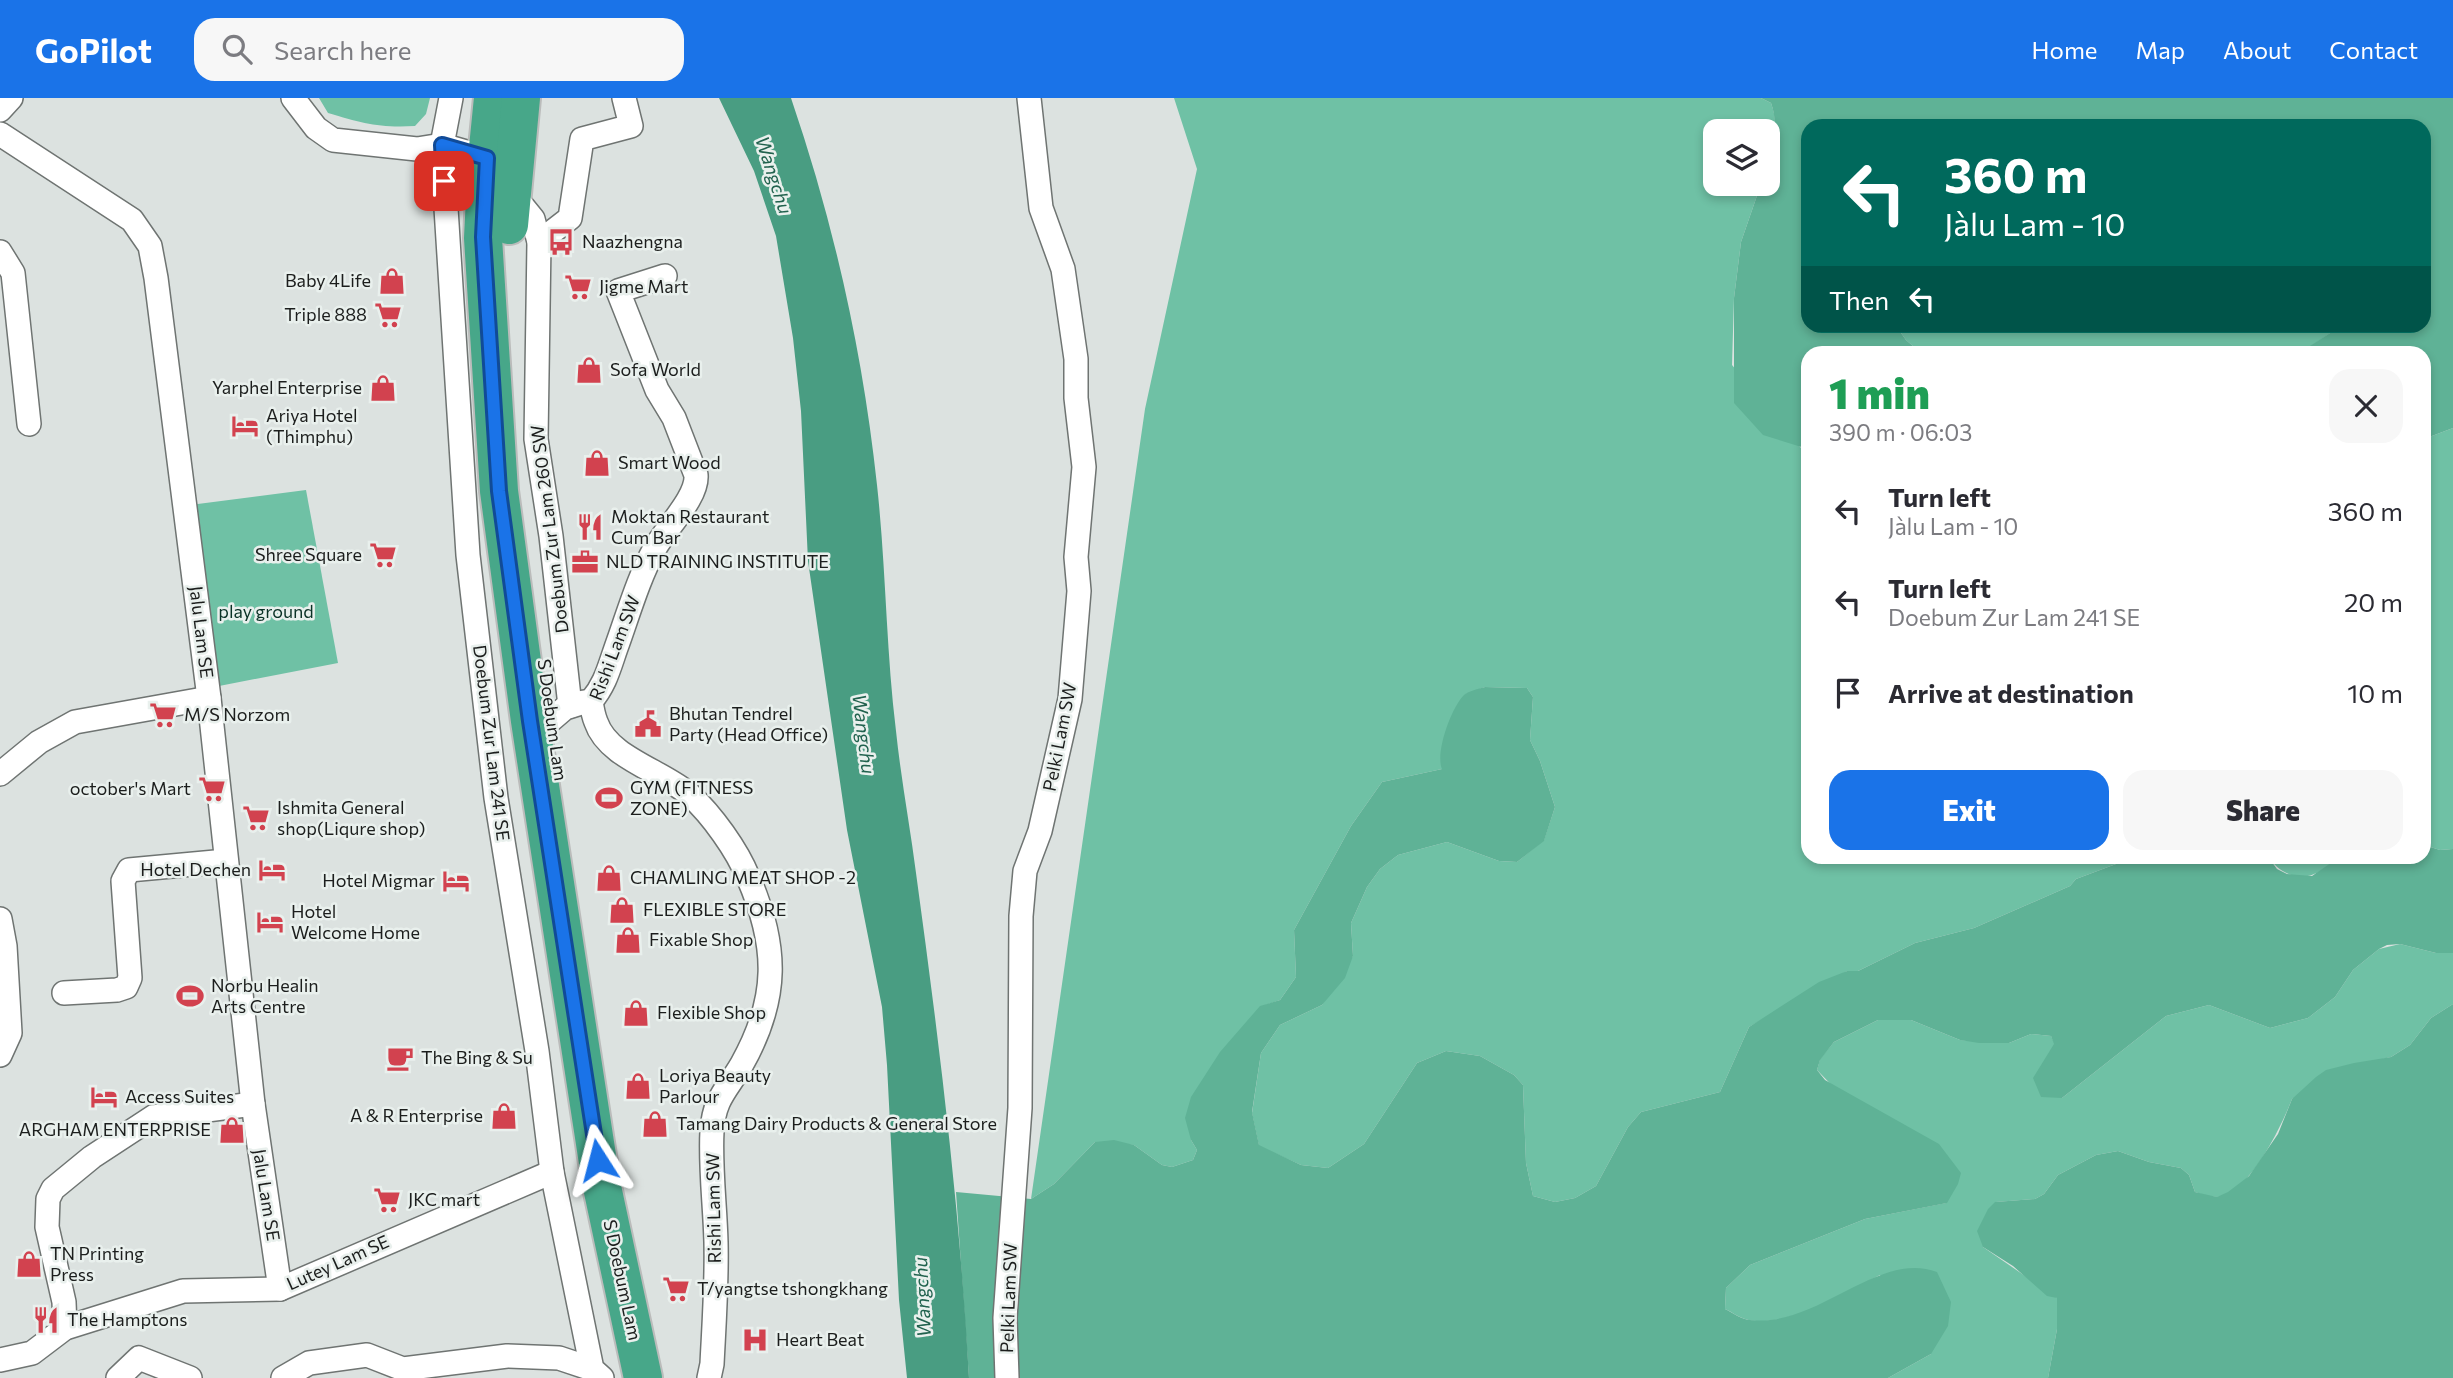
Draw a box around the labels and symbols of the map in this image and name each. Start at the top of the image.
water label: Wangchu [751,133,798,217]
pin [414,151,474,211]
bus stop icon: Naazhengna [546,227,576,257]
place label: Naazhengna [582,230,683,252]
shop icon: Baby 4Life [377,266,407,296]
place label: Baby 4Life [285,269,371,291]
supermarket icon: Jigme Mart [563,272,593,302]
place label: Jigme Mart [599,275,688,297]
supermarket icon: Triple 888 [373,300,403,330]
place label: Triple 888 [284,303,367,325]
shop icon: Sofa World [574,355,604,385]
place label: Sofa World [610,358,701,380]
shop icon: Yarphel Enterprise [368,373,398,403]
place label: Yarphel Enterprise [212,376,362,398]
place label: Ariya Hotel (Thimphu) [266,404,358,447]
hotel icon: Ariya Hotel (Thimphu) [230,411,260,441]
street label: Doebum Zur Lam 260 SW [525,424,573,634]
shop icon: Smart Wood [582,448,612,478]
place label: Smart Wood [618,451,721,473]
place label: Moktan Restaurant Cum Bar [611,505,769,548]
restaurant icon: Moktan Restaurant Cum Bar [575,512,605,542]
supermarket icon: Shree Square [368,540,398,570]
place label: Shree Square [255,543,362,565]
office icon: NLD TRAINING INSTITUTE [570,547,600,577]
place label: NLD TRAINING INSTITUTE [606,550,829,572]
street label: Jalu Lam SE [185,584,219,679]
street label: Rishi Lam SW [584,592,644,703]
park label: play ground [218,600,314,622]
street label: Doebum Zur Lam 241 SE [469,644,515,842]
street label: S Doebum Lam [534,658,572,782]
street label: Pelki Lam SW [1038,681,1080,793]
water label: Wangchu [848,693,881,776]
supermarket icon: M/S Norzom [148,700,178,730]
place label: Bhutan Tendrel Party (Head Office) [669,702,828,745]
place label: M/S Norzom [184,703,290,725]
public building icon: Bhutan Tendrel Party (Head Office) [633,709,663,739]
supermarket icon: october's Mart [197,774,227,804]
place label: GYM (FITNESS ZONE) [630,776,753,819]
place label: october's Mart [70,777,191,799]
sports icon: GYM (FITNESS ZONE) [594,783,624,813]
place label: Ishmita General shop(Liqure shop) [277,796,425,839]
supermarket icon: Ishmita General shop(Liqure shop) [241,803,271,833]
hotel icon: Hotel Dechen [257,855,287,885]
place label: Hotel Dechen [140,858,251,880]
shop icon: CHAMLING MEAT SHOP -2 [594,863,624,893]
hotel icon: Hotel Migmar [441,866,471,896]
place label: CHAMLING MEAT SHOP -2 [630,866,856,888]
place label: Hotel Migmar [322,869,435,891]
shop icon: FLEXIBLE STORE [607,895,637,925]
place label: FLEXIBLE STORE [643,898,786,920]
place label: Hotel Welcome Home [291,900,420,943]
hotel icon: Hotel Welcome Home [255,907,285,937]
shop icon: Fixable Shop [613,925,643,955]
place label: Fixable Shop [649,928,753,950]
place label: Norbu Healin Arts Centre [211,974,319,1017]
sports icon: Norbu Healin Arts Centre [175,981,205,1011]
shop icon: Flexible Shop [621,998,651,1028]
place label: Flexible Shop [657,1001,766,1023]
cafe icon: The Bing & Su [385,1043,415,1073]
place label: The Bing & Su [421,1046,533,1068]
place label: Loriya Beauty Parlour [659,1064,771,1107]
shop icon: Loriya Beauty Parlour [623,1071,653,1101]
hotel icon: Access Suites [89,1082,119,1112]
place label: Access Suites [125,1085,234,1107]
shop icon: A & R Enterprise [489,1101,519,1131]
place label: A & R Enterprise [350,1104,483,1126]
shop icon: Tamang Dairy Products & General Store [640,1109,670,1139]
place label: Tamang Dairy Products & General Store [676,1112,997,1134]
shop icon: ARGHAM ENTERPRISE [217,1115,247,1145]
place label: ARGHAM ENTERPRISE [19,1118,211,1140]
position arrow [561,1123,635,1197]
street label: Jalu Lam SE [249,1147,285,1242]
street label: Rishi Lam SW [701,1152,725,1264]
supermarket icon: JKC mart [372,1185,402,1215]
place label: JKC mart [408,1188,480,1210]
street label: S Doebum Lam [599,1217,647,1342]
street label: Lutey Lam SE [283,1230,392,1294]
place label: TN Printing Press [50,1242,144,1285]
street label: Pelki Lam SW [995,1242,1021,1353]
shop icon: TN Printing Press [14,1249,44,1279]
water label: Wangchu [908,1256,935,1338]
supermarket icon: T/yangtse tshongkhang [661,1274,691,1304]
place label: T/yangtse tshongkhang [697,1277,888,1299]
restaurant icon: The Hamptons [31,1305,61,1335]
place label: The Hamptons [67,1308,187,1330]
hospital icon: Heart Beat [740,1325,770,1355]
place label: Heart Beat [776,1328,864,1350]

